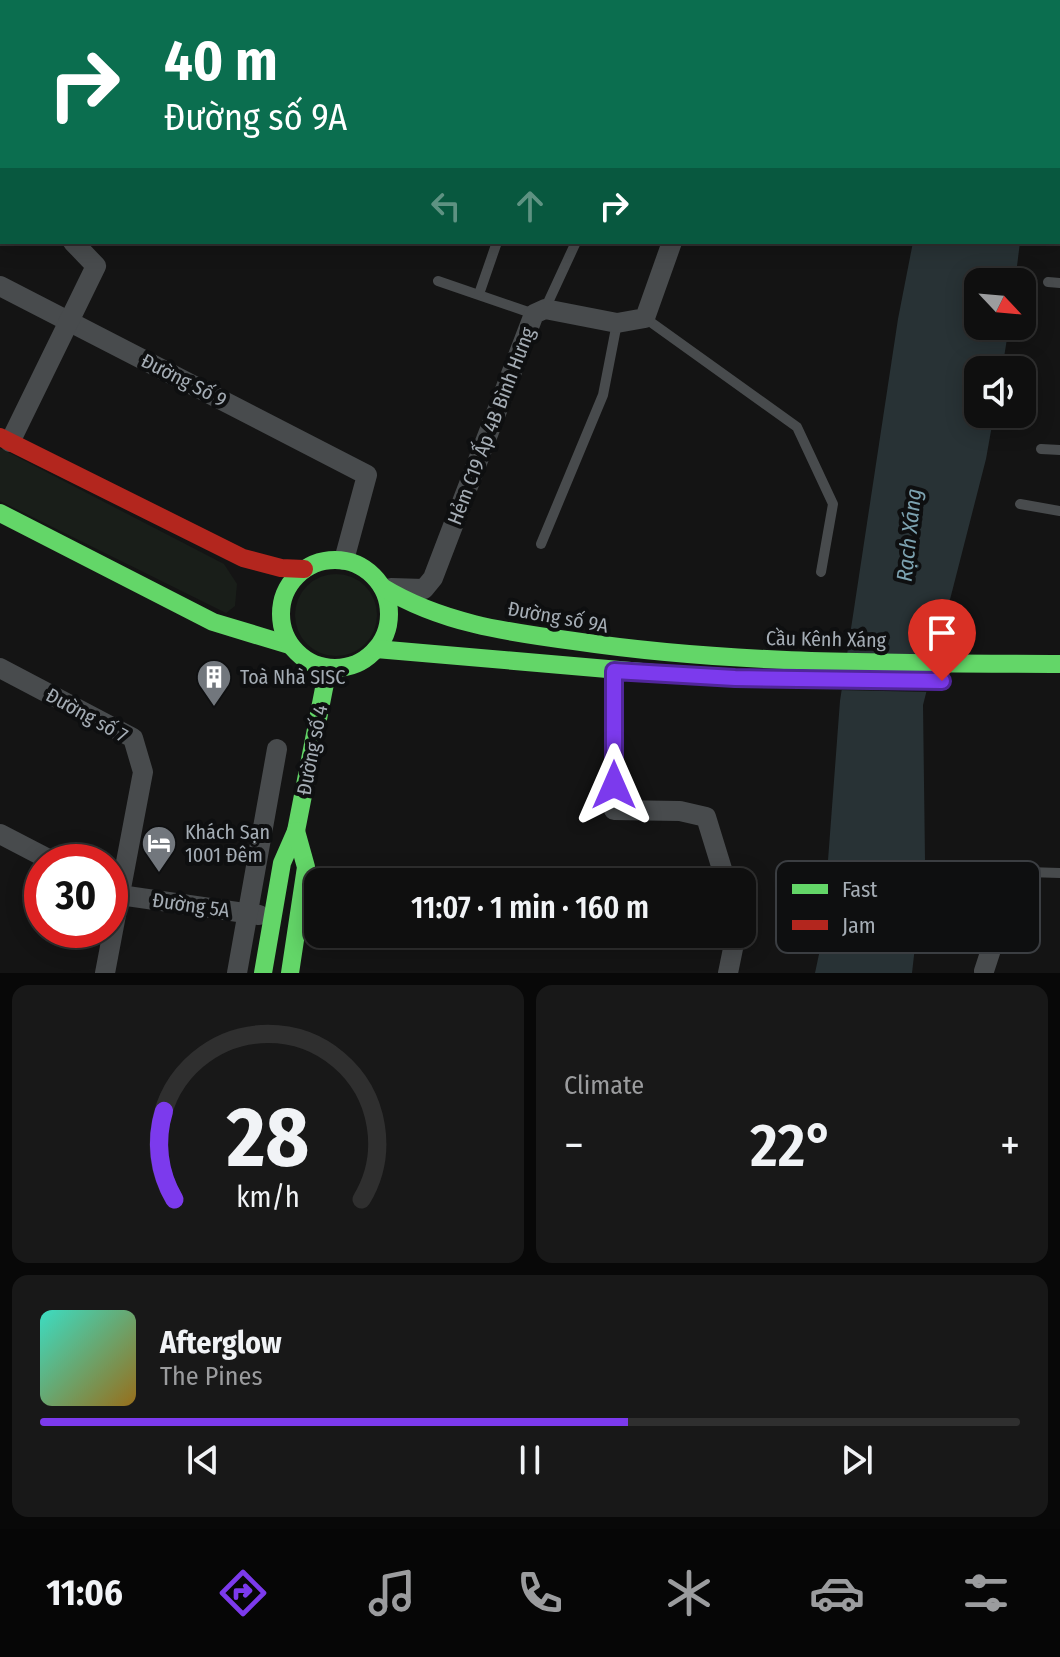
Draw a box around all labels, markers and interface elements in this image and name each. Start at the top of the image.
text: 40 m [164,28,278,95]
icon: right [32,32,136,136]
text: Đường số 9A [164,96,347,140]
icon: left [424,184,468,228]
icon: ahead [508,184,552,228]
icon: right [592,184,636,228]
north arrow [964,268,1036,340]
map controls [964,268,1036,428]
street label: Hẻm C19 Ấp 4B Bình Hưng [440,323,540,528]
street label: Đường Số 9 [137,348,231,412]
button: sound [964,356,1036,428]
water label: Rạch Xáng [891,487,927,583]
street label: Đường số 9A [506,596,611,638]
pin [908,599,976,681]
icon: arrive [920,611,964,655]
street label: Cầu Kênh Xáng [766,626,887,652]
building icon: Toà Nhà SISC [195,658,233,708]
place label: Toà Nhà SISC [240,665,345,689]
street label: Đường số 7 [42,683,132,747]
street label: Đường số 4 [291,703,333,797]
position arrow [572,743,656,827]
place label: Khách Sạn 1001 Đêm [185,820,270,867]
hotel icon: Khách Sạn 1001 Đêm [140,824,178,874]
speed limit sign: 30 [24,844,128,948]
legend [776,861,1040,953]
text: Fast [842,876,878,903]
street label: Đường 5A [151,888,232,922]
text: 11:07 · 1 min · 160 m [411,890,649,926]
text: Jam [842,912,876,939]
text: Climate [564,1070,644,1101]
text: 28 [226,1088,309,1188]
text: 22° [750,1110,834,1182]
text: − [564,1119,584,1172]
text: + [1000,1119,1020,1172]
text: km/h [236,1180,300,1215]
text: Afterglow [160,1325,282,1361]
text: The Pines [160,1361,263,1392]
icon: previous [181,1438,225,1482]
icon: pause [508,1438,552,1482]
icon: next [835,1438,879,1482]
icon: directions [215,1565,271,1621]
icon: music [364,1565,420,1621]
icon: phone [512,1565,568,1621]
icon: climate [661,1565,717,1621]
icon: car [809,1565,865,1621]
icon: filters [958,1565,1014,1621]
text: 11:06 [46,1571,123,1615]

